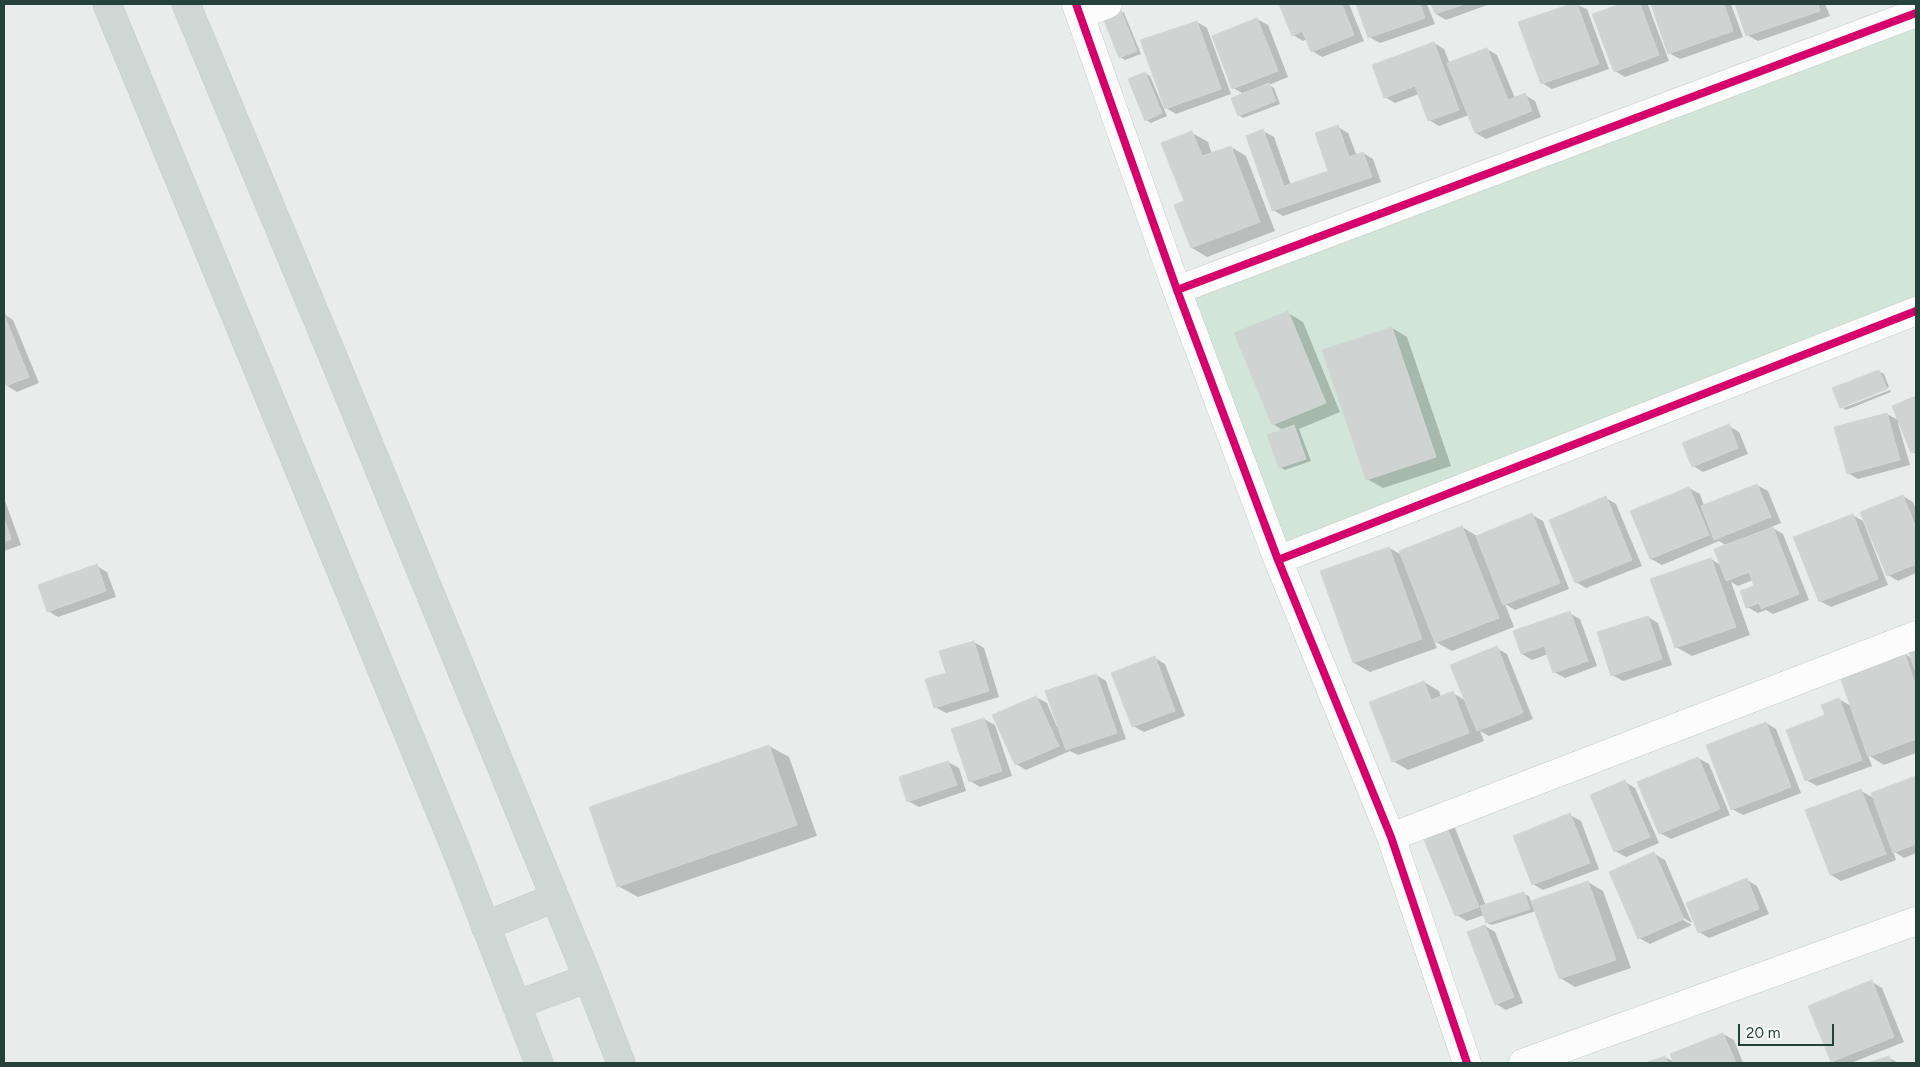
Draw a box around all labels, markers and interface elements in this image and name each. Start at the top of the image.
scale bar [1740,1014,1836,1046]
text: 20 m [1746,1024,1780,1042]

